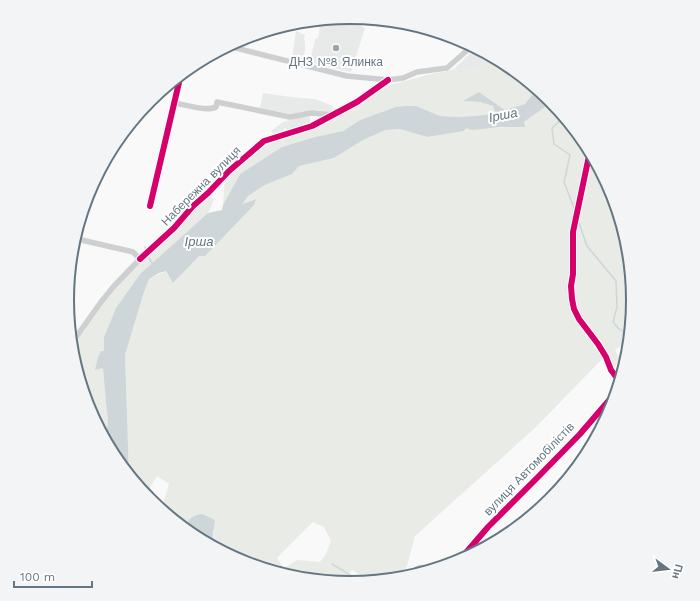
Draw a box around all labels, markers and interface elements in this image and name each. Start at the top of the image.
marker: ДНЗ №8 Ялинка [331,43,341,53]
place label: ДНЗ №8 Ялинка [289,55,383,69]
water label: Ірша [487,105,519,125]
street label: Набережна вулиця [158,143,244,229]
water label: Ірша [185,234,213,249]
street label: вулиця Автомобілістів [481,420,577,518]
north arrow [648,549,688,589]
scale bar [14,563,92,589]
text: Пн [669,563,685,580]
text: 100 m [20,570,55,584]

